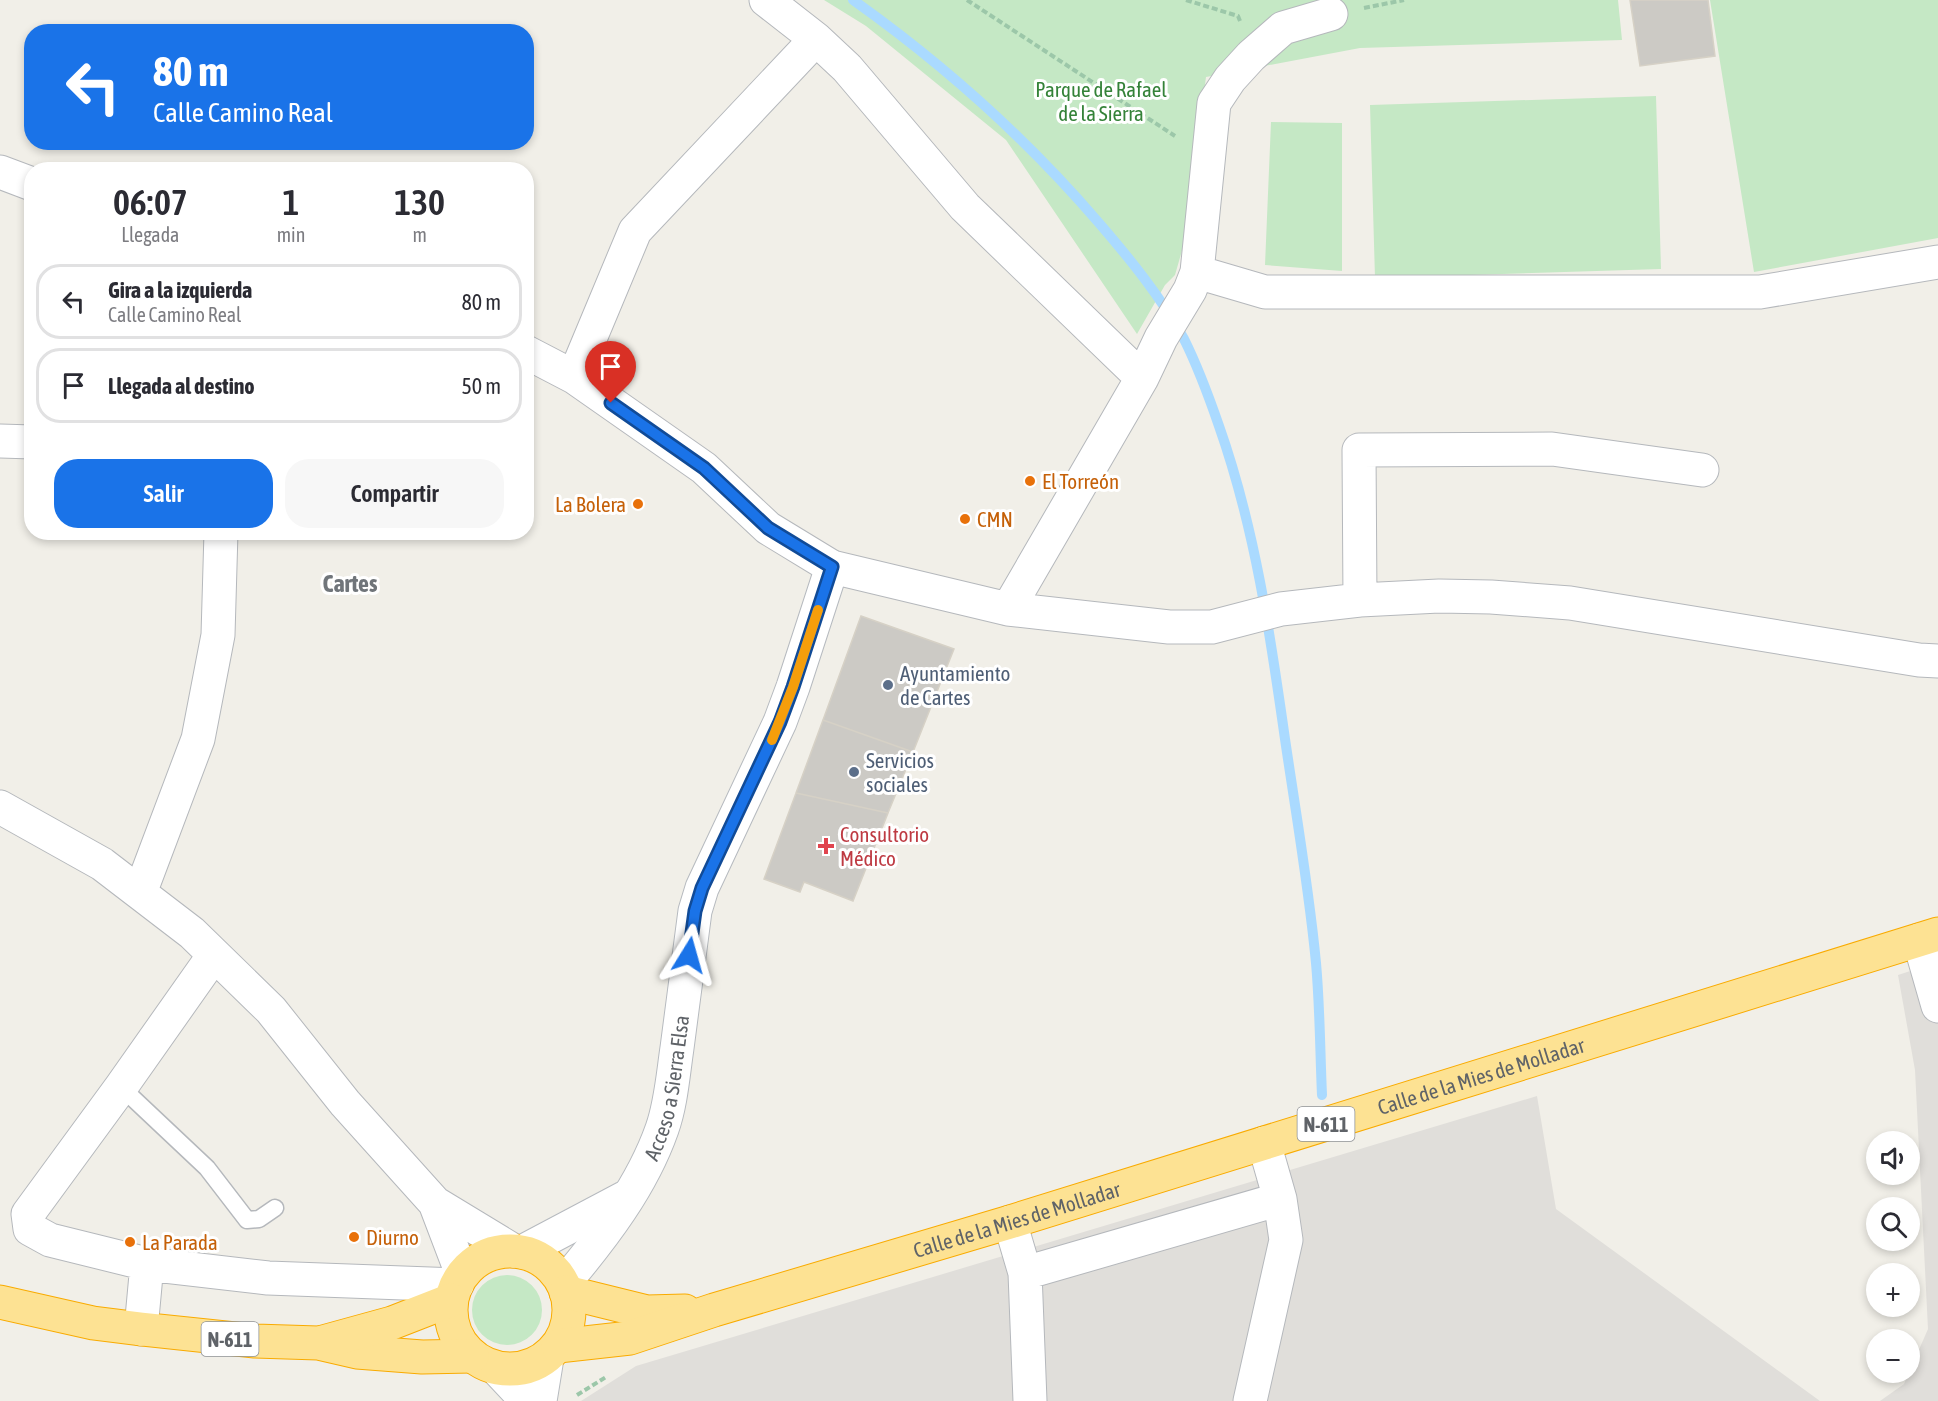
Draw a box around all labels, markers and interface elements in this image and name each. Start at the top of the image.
text: 80 m [153,47,228,95]
icon: left [54,48,132,126]
park label: Parque de Rafael de la Sierra [1035,77,1167,125]
text: Calle Camino Real [153,97,333,128]
text: 06:07 [113,181,188,223]
text: 1 [283,181,299,223]
text: 130 [394,181,445,223]
text: Llegada [121,223,179,246]
text: min [277,223,305,246]
text: m [412,223,427,246]
text: Gira a la izquierda [108,277,252,303]
icon: left [57,285,90,318]
text: 80 m [461,289,501,315]
text: Calle Camino Real [108,303,241,326]
pin [585,341,636,403]
icon: arrive [594,350,627,383]
icon: arrive [57,369,90,402]
text: Llegada al destino [108,373,255,399]
text: 50 m [461,373,501,399]
button: Salir [54,459,273,528]
button: Compartir [285,459,504,528]
place label: El Torreón [1042,469,1119,493]
marker: El Torreón [1023,474,1037,488]
place label: La Bolera [555,492,626,516]
marker: La Bolera [631,497,645,511]
place label: CMN [977,507,1013,531]
marker: CMN [958,512,972,526]
district label: Cartes [323,570,378,597]
place label: Ayuntamiento de Cartes [900,661,1010,709]
marker: Ayuntamiento de Cartes [881,678,895,692]
place label: Servicios sociales [866,748,934,796]
marker: Servicios sociales [847,765,861,779]
place label: Consultorio Médico [840,822,929,870]
marker: Consultorio Médico [817,837,835,855]
position arrow [657,923,721,987]
street label: Acceso a Sierra Elsa [639,1014,693,1164]
street label: Calle de la Mies de Molladar [1375,1032,1588,1119]
road number: N-611 [1298,1107,1354,1141]
map controls [1866,1131,1920,1383]
button: sound [1866,1131,1920,1185]
street label: Calle de la Mies de Molladar [910,1176,1124,1262]
button: search [1866,1197,1920,1251]
place label: Diurno [366,1225,419,1249]
place label: La Parada [142,1230,218,1254]
marker: Diurno [347,1230,361,1244]
marker: La Parada [123,1235,137,1249]
button: + [1866,1263,1920,1317]
road number: N-611 [202,1322,258,1356]
button: − [1866,1329,1920,1383]

